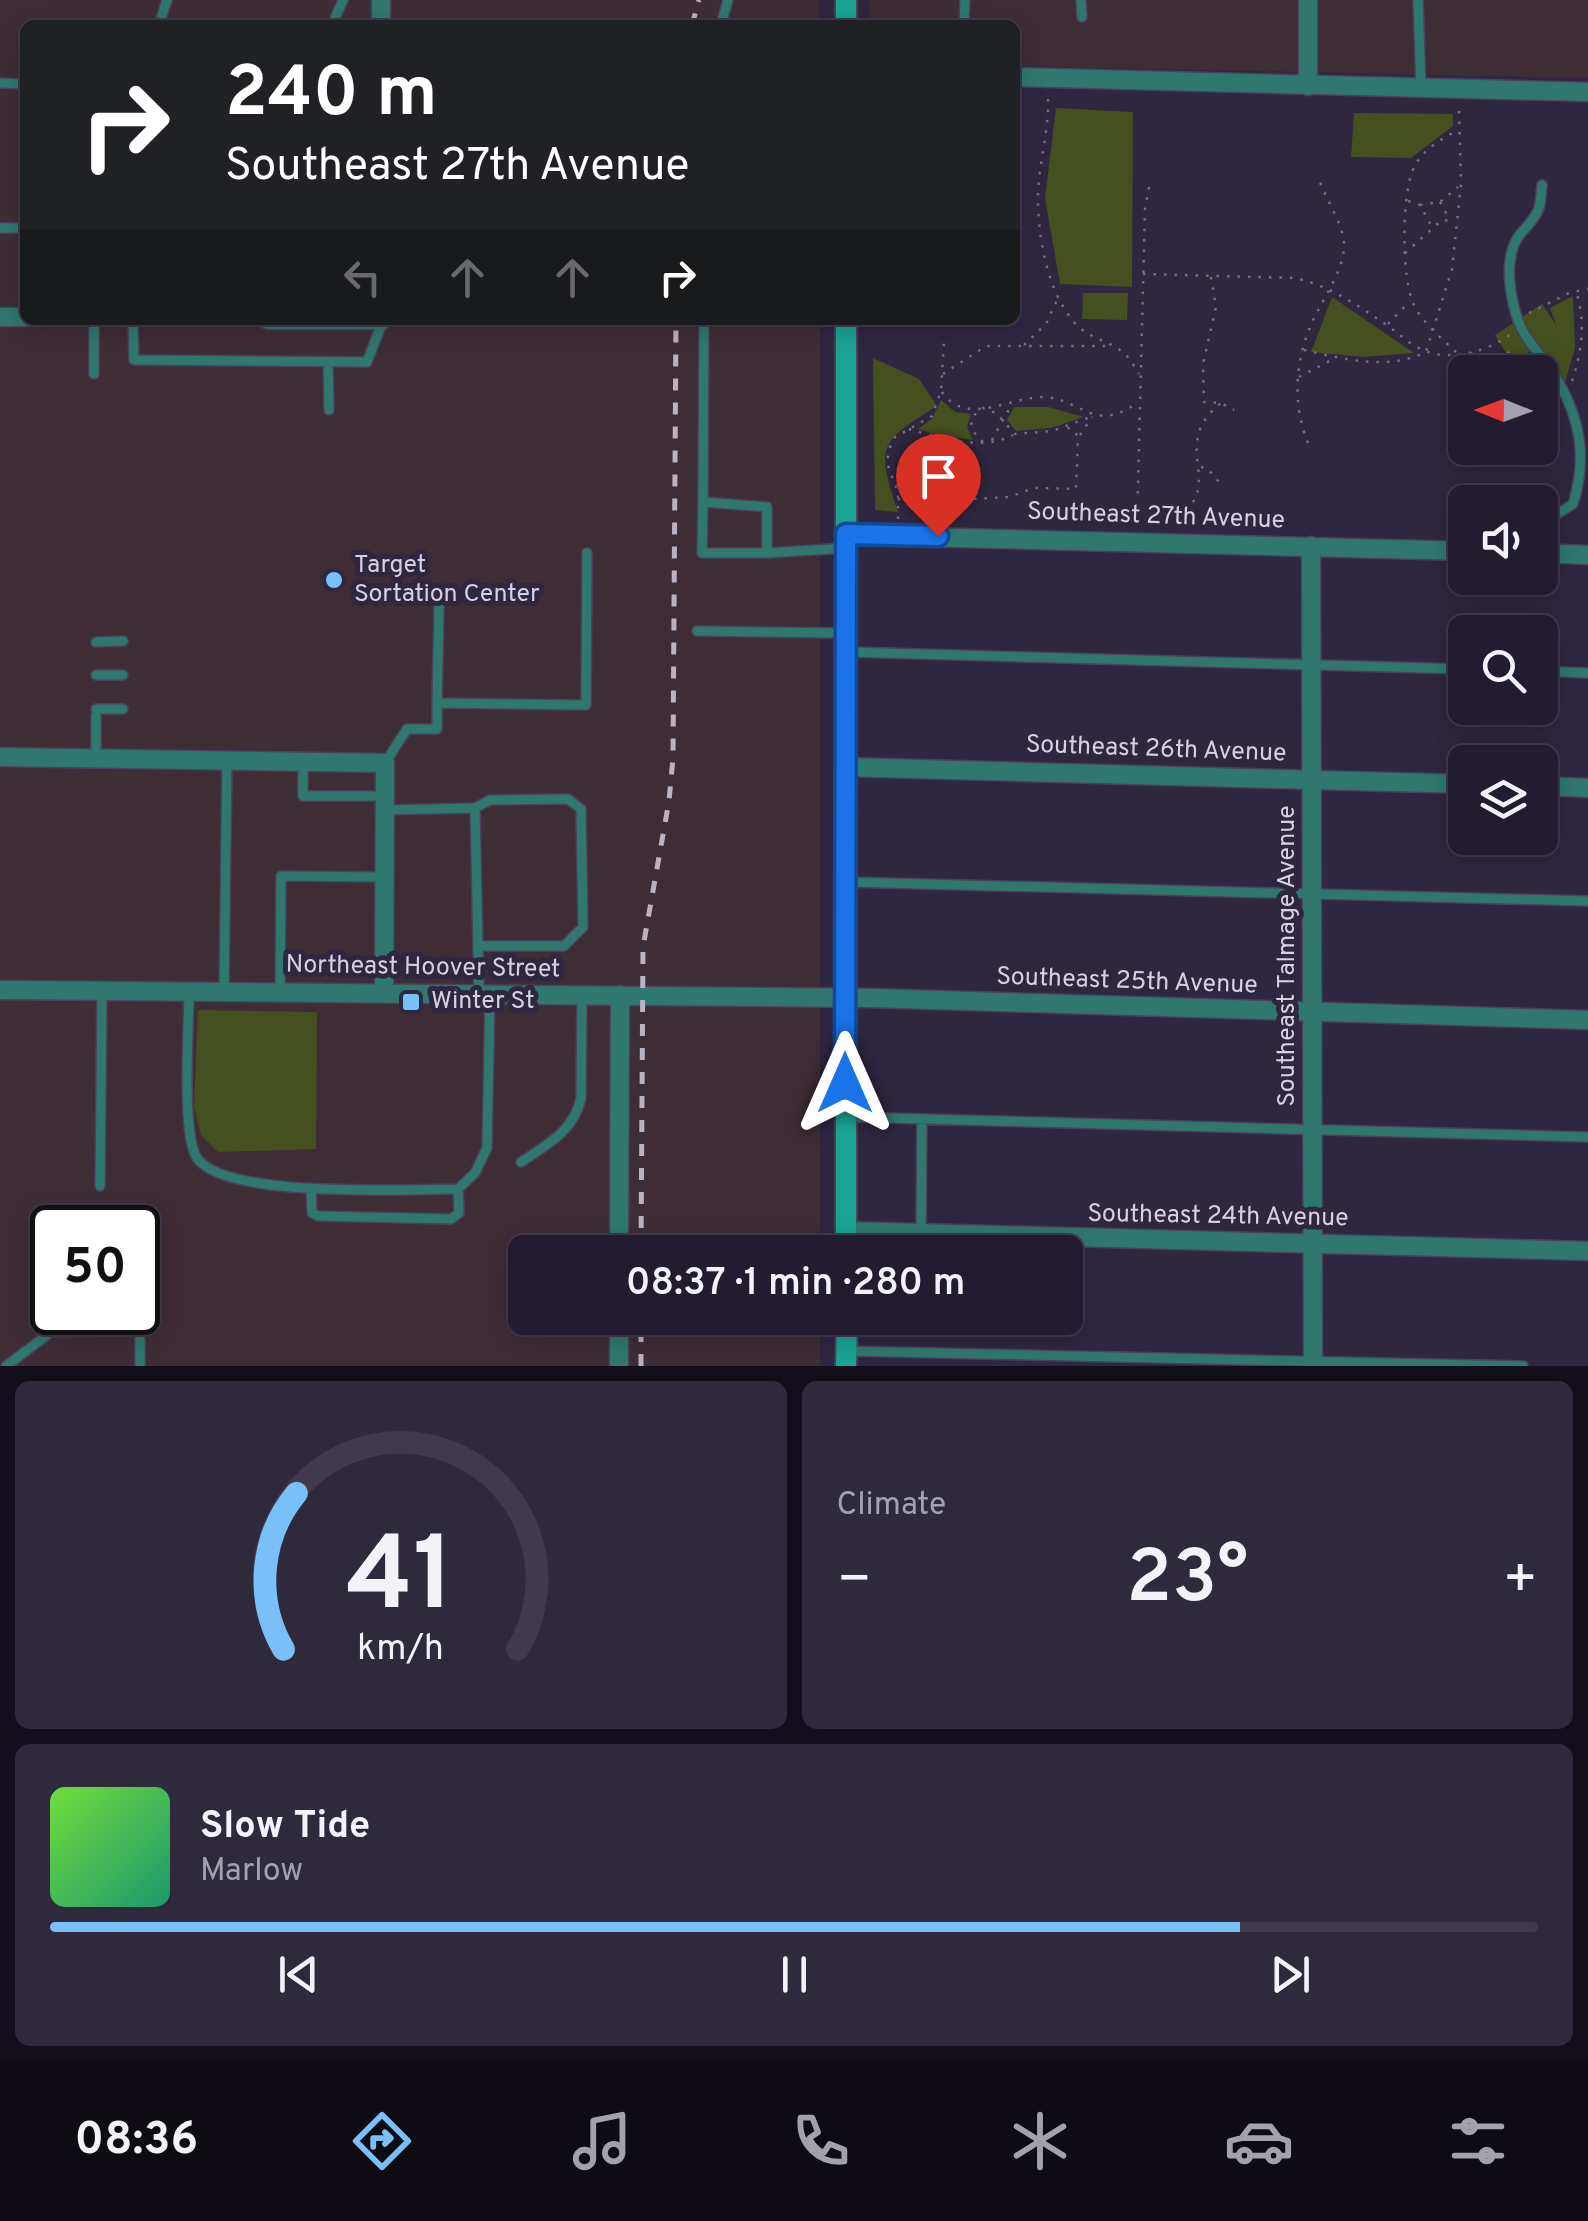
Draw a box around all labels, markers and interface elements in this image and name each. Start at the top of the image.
text: 240 m [225,52,438,141]
icon: right [60,60,190,190]
text: Southeast 27th Avenue [225,139,690,196]
icon: left [335,250,390,305]
icon: ahead [440,250,495,305]
icon: ahead [545,250,600,305]
icon: right [650,250,705,305]
north arrow [1448,355,1558,465]
map controls [1448,355,1558,855]
pin [896,434,981,537]
icon: arrive [911,449,966,504]
button: sound [1448,485,1558,595]
street label: Southeast 27th Avenue [1026,497,1286,537]
place label: Target Sortation Center [354,550,540,611]
marker: Target Sortation Center [323,569,345,591]
button: search [1448,615,1558,725]
street label: Southeast 26th Avenue [1025,729,1287,771]
button: layers [1448,745,1558,855]
street label: Southeast Talmage Avenue [1272,805,1304,1107]
street label: Northeast Hoover Street [285,950,561,986]
street label: Southeast 25th Avenue [996,961,1258,1003]
place label: Winter St [431,986,535,1018]
marker: Winter St [400,991,422,1013]
position arrow [793,1031,897,1135]
street label: Southeast 24th Avenue [1087,1199,1349,1235]
speed limit sign: 50 [30,1205,160,1335]
text: 08:37 · 1 min · 280 m [626,1260,965,1309]
text: Climate [837,1486,946,1526]
text: 41 [347,1515,455,1647]
text: 23° [1126,1534,1248,1629]
text: − [837,1547,872,1617]
text: + [1503,1547,1538,1617]
text: km/h [357,1627,444,1673]
text: Slow Tide [200,1803,370,1852]
text: Marlow [200,1852,303,1892]
icon: previous [271,1947,326,2002]
icon: pause [767,1947,822,2002]
icon: next [1263,1947,1318,2002]
icon: directions [347,2106,417,2176]
icon: music [567,2106,637,2176]
icon: phone [786,2106,856,2176]
icon: climate [1005,2106,1075,2176]
icon: car [1224,2106,1294,2176]
icon: filters [1443,2106,1513,2176]
text: 08:36 [75,2113,198,2170]

